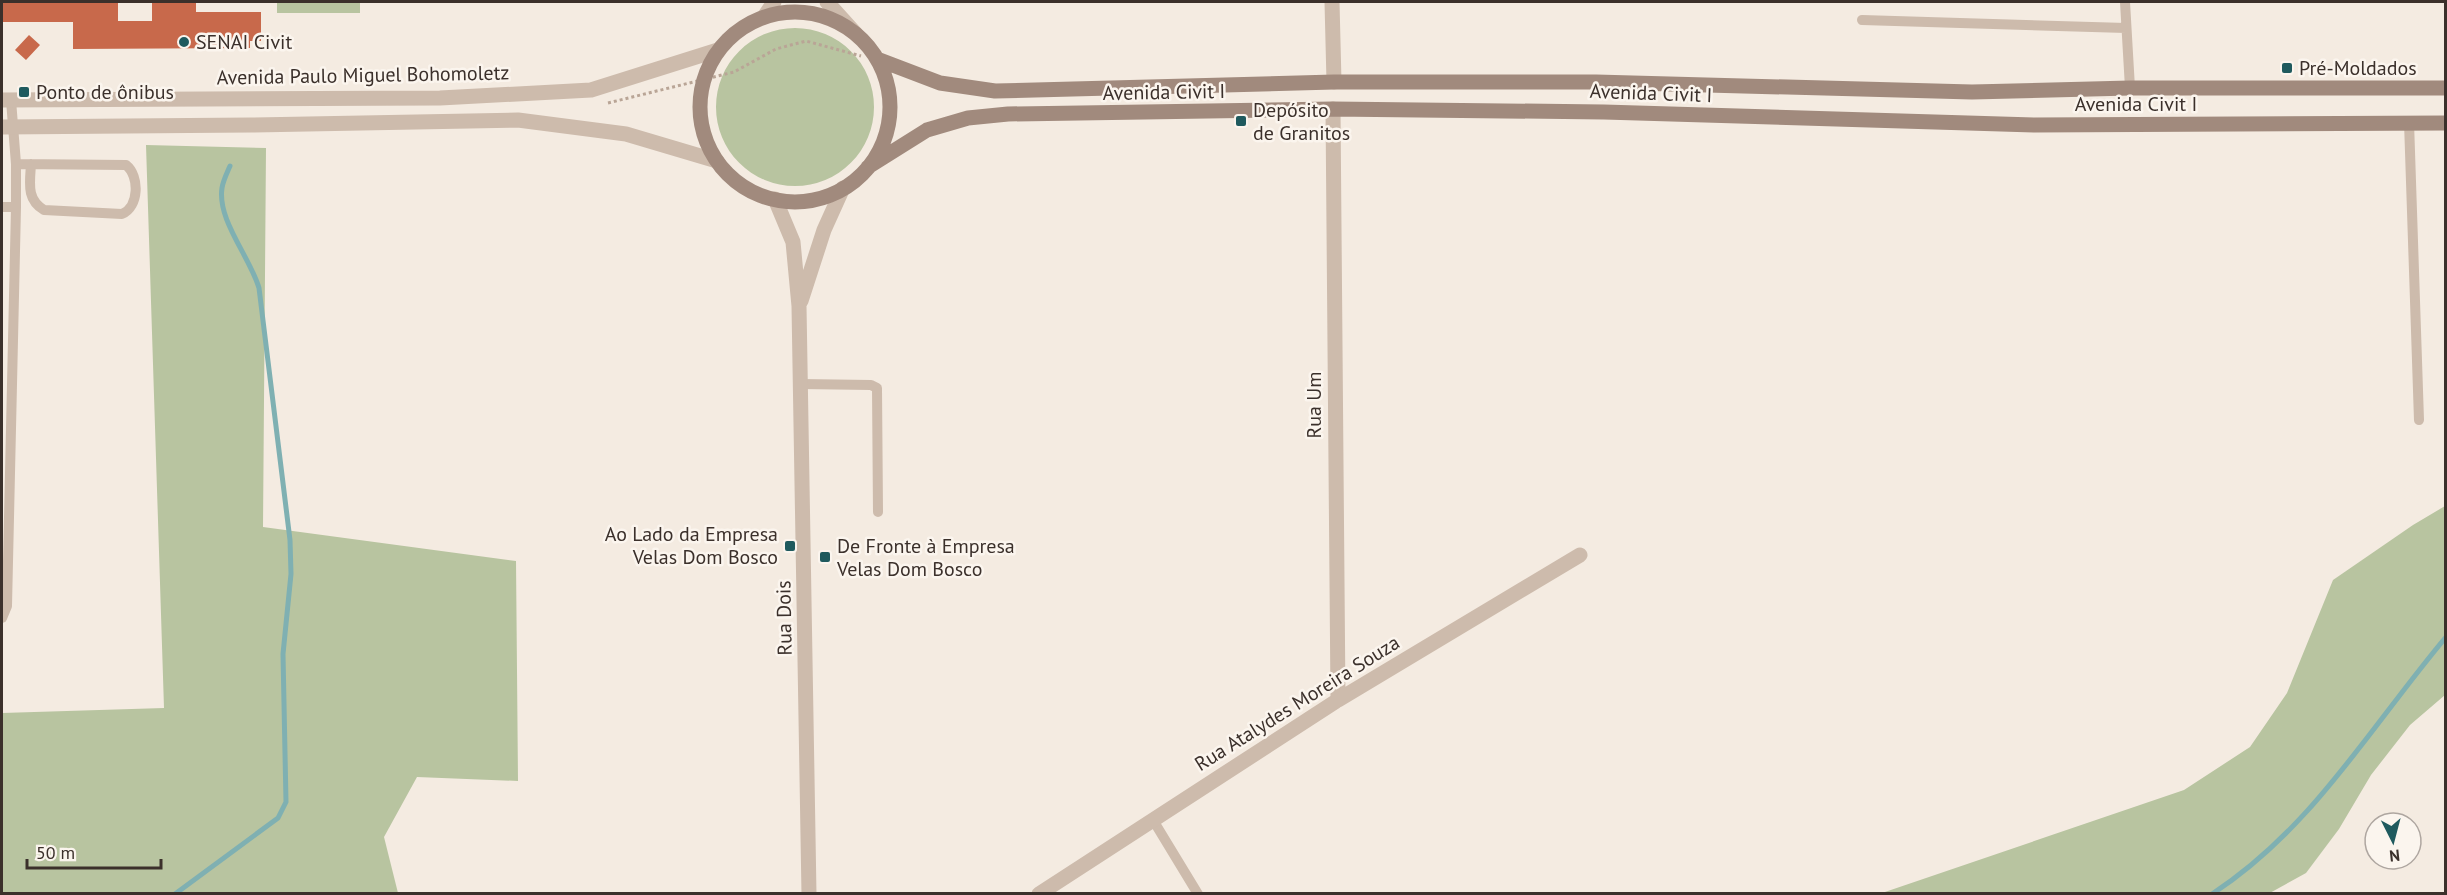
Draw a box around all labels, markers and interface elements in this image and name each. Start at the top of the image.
place label: SENAI Civit [196,29,292,55]
marker: SENAI Civit [177,35,191,49]
place label: Pré-Moldados [2299,55,2417,81]
street label: Avenida Paulo Miguel Bohomoletz [216,59,510,91]
marker: Pré-Moldados [2280,61,2294,75]
street label: Avenida Civit I [1102,78,1226,106]
street label: Avenida Civit I [1589,78,1713,108]
place label: Ponto de ônibus [36,79,174,105]
marker: Ponto de ônibus [17,85,31,99]
street label: Avenida Civit I [2075,91,2197,117]
place label: Depósito de Granitos [1253,97,1350,146]
marker: Depósito de Granitos [1234,114,1248,128]
street label: Rua Um [1301,371,1327,439]
place label: Ao Lado da Empresa Velas Dom Bosco [605,521,778,570]
place label: De Fronte à Empresa Velas Dom Bosco [836,533,1015,582]
marker: Ao Lado da Empresa Velas Dom Bosco [783,539,797,553]
marker: De Fronte à Empresa Velas Dom Bosco [818,550,832,564]
street label: Rua Dois [770,580,798,656]
street label: Rua Atalydes Moreira Souza [1190,629,1404,777]
north arrow [2363,811,2423,871]
scale bar [27,832,160,870]
text: 50 m [36,841,75,864]
text: N [2388,845,2401,866]

